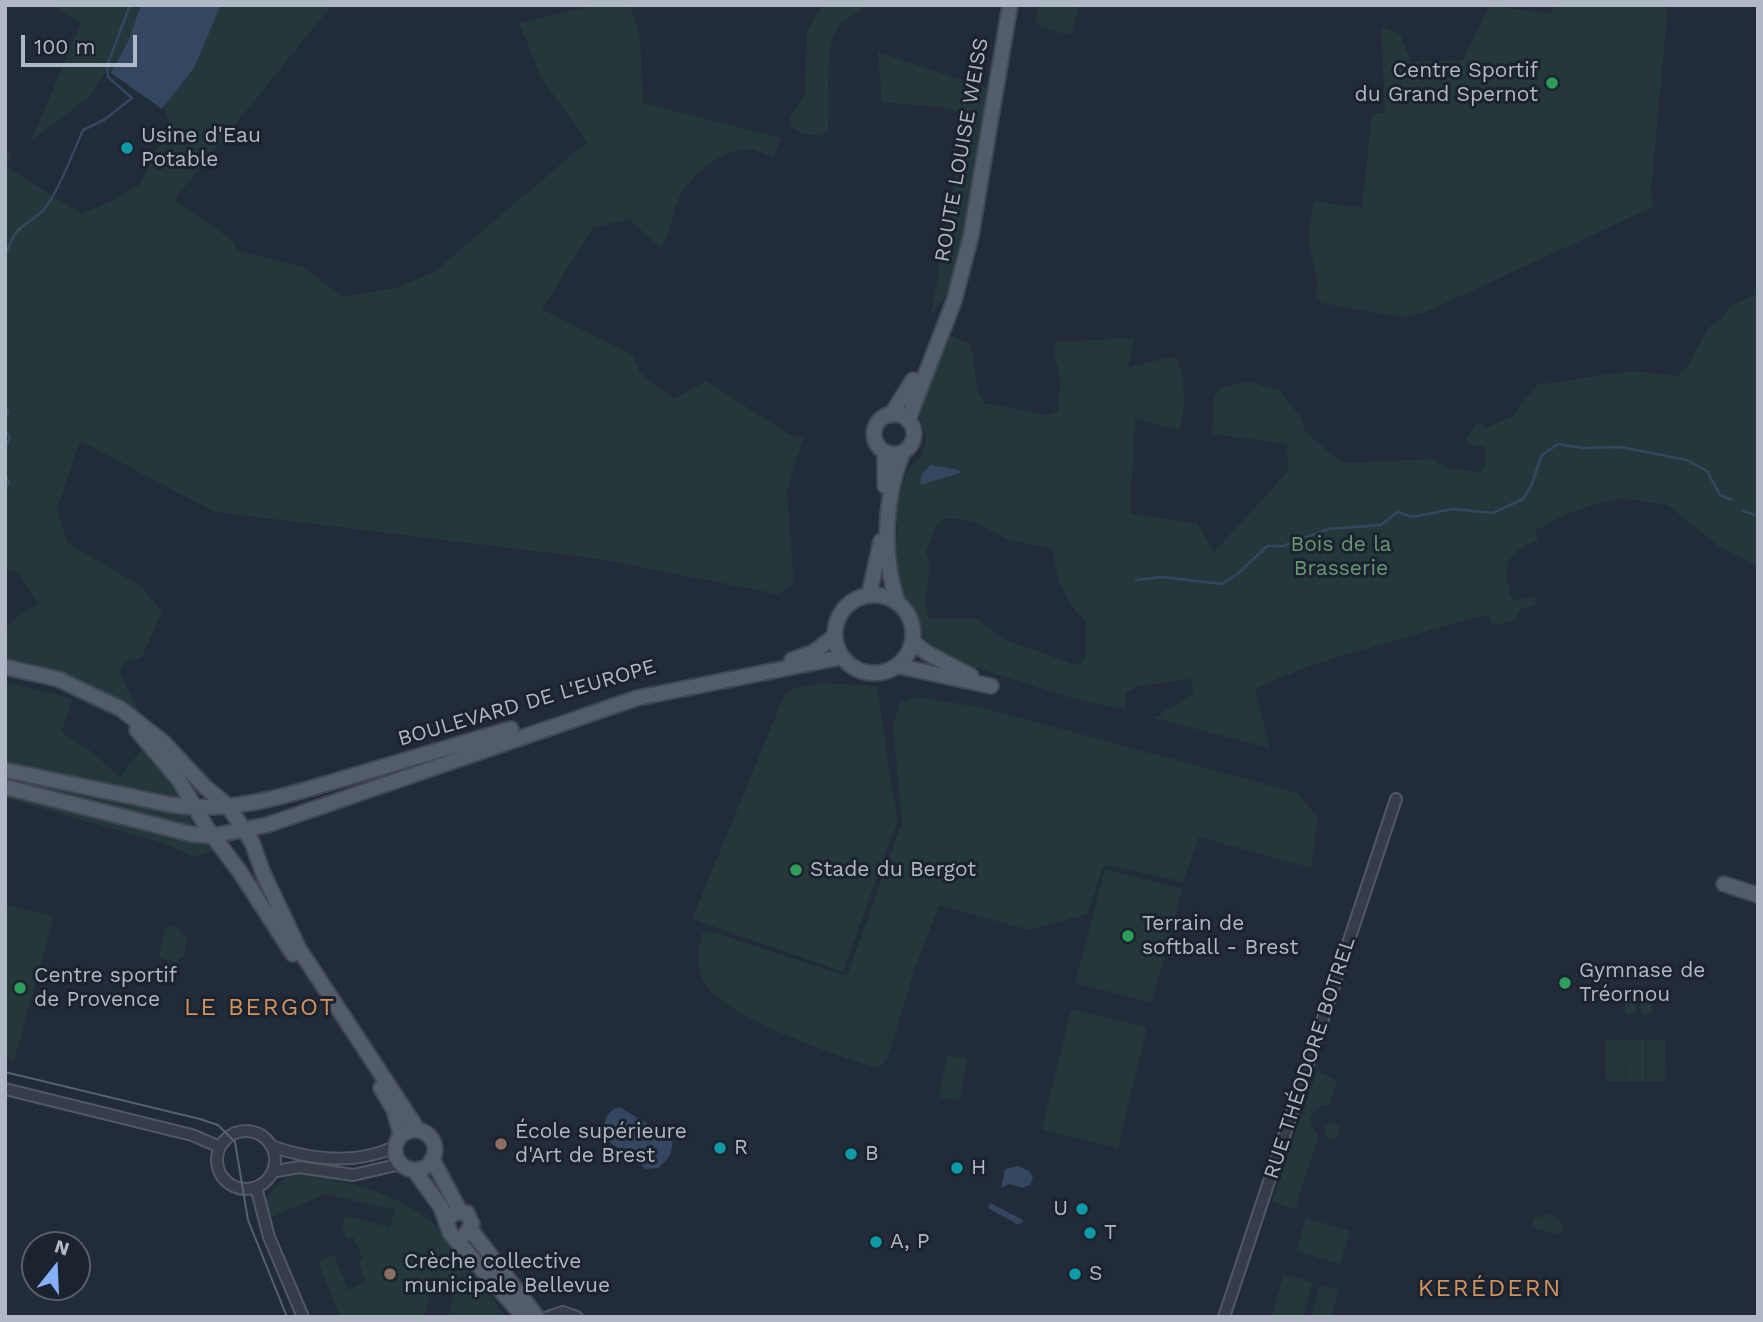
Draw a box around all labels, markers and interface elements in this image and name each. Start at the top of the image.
scale bar [24,21,140,65]
text: 100 m [34,34,96,59]
street label: ROUTE LOUISE WEISS [930,36,994,264]
place label: Centre Sportif du Grand Spernot [1355,58,1538,108]
marker: Centre Sportif du Grand Spernot [1544,75,1560,91]
place label: Usine d'Eau Potable [141,123,261,173]
marker: Usine d'Eau Potable [119,140,135,156]
park label: Bois de la Brasserie [1291,532,1391,582]
street label: BOULEVARD DE L'EUROPE [395,654,659,752]
place label: Stade du Bergot [810,857,976,883]
marker: Stade du Bergot [788,862,804,878]
place label: Terrain de softball - Brest [1142,911,1298,961]
marker: Terrain de softball - Brest [1120,928,1136,944]
street label: RUE THÉODORE BOTREL [1259,934,1361,1182]
place label: Gymnase de Tréornou [1579,958,1705,1008]
place label: Centre sportif de Provence [34,963,177,1013]
marker: Gymnase de Tréornou [1557,975,1573,991]
marker: Centre sportif de Provence [12,980,28,996]
district label: LE BERGOT [185,994,335,1022]
place label: École supérieure d'Art de Brest [515,1119,687,1169]
place label: R [734,1135,748,1161]
marker: École supérieure d'Art de Brest [493,1136,509,1152]
marker: R [712,1140,728,1156]
place label: B [865,1141,879,1167]
marker: B [843,1146,859,1162]
place label: H [971,1155,986,1181]
marker: H [949,1160,965,1176]
place label: U [1053,1196,1068,1222]
marker: U [1074,1201,1090,1217]
place label: T [1104,1220,1117,1246]
marker: T [1082,1225,1098,1241]
place label: A, P [890,1229,930,1255]
north arrow [21,1231,91,1301]
text: N [52,1234,72,1261]
marker: A, P [868,1234,884,1250]
place label: Crèche collective municipale Bellevue [404,1249,610,1299]
place label: S [1089,1261,1102,1287]
marker: Crèche collective municipale Bellevue [382,1266,398,1282]
marker: S [1067,1266,1083,1282]
district label: KERÉDERN [1419,1275,1561,1303]

